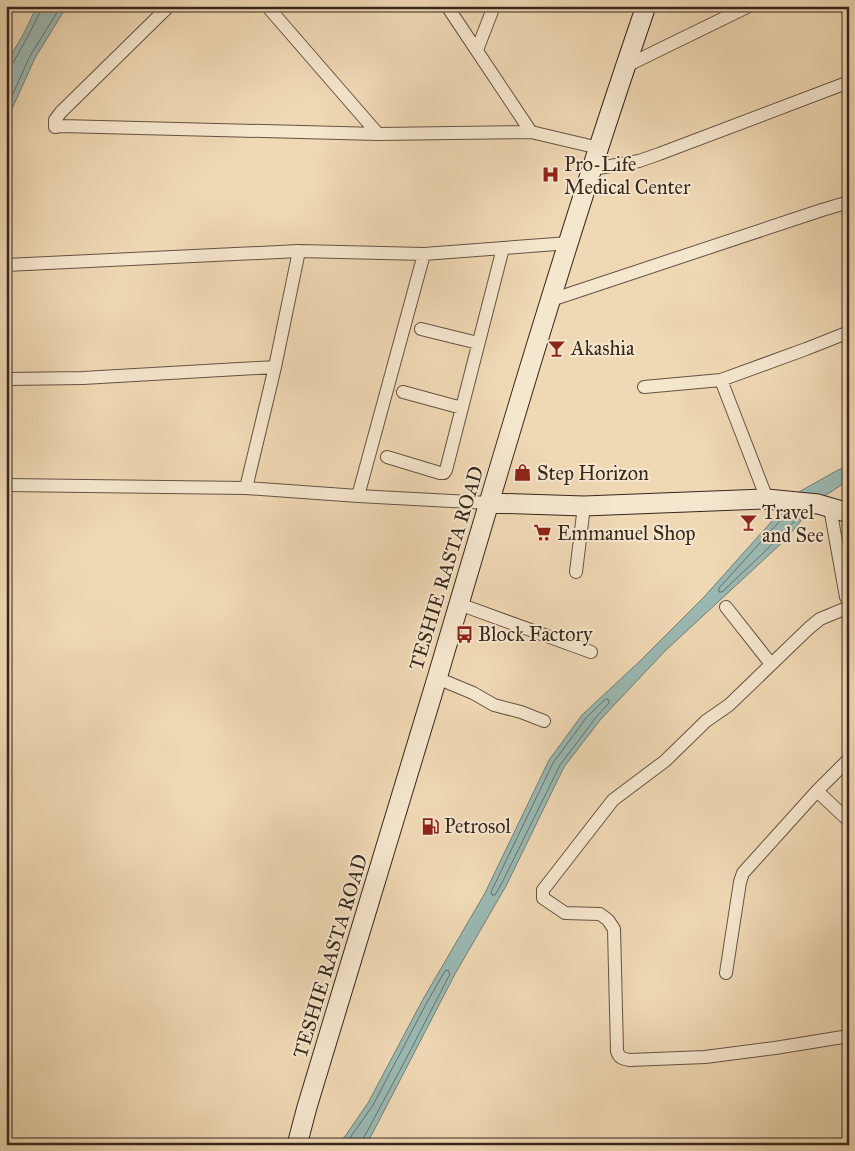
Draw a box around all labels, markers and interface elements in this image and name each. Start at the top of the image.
place label: Pro-Life Medical Center [564,152,691,199]
hospital icon: Pro-Life Medical Center [540,165,560,185]
place label: Akashia [570,336,635,360]
bar icon: Akashia [547,338,567,358]
place label: Step Horizon [537,461,649,485]
street label: TESHIE RASTA ROAD [404,463,488,673]
shop icon: Step Horizon [513,463,533,483]
place label: Travel and See [762,500,824,547]
bar icon: Travel and See [738,513,758,533]
place label: Emmanuel Shop [557,521,696,545]
supermarket icon: Emmanuel Shop [533,523,553,543]
place label: Block Factory [478,622,593,646]
bus stop icon: Block Factory [454,624,474,644]
place label: Petrosol [444,814,511,838]
fuel station icon: Petrosol [420,816,440,836]
street label: TESHIE RASTA ROAD [288,851,372,1061]

